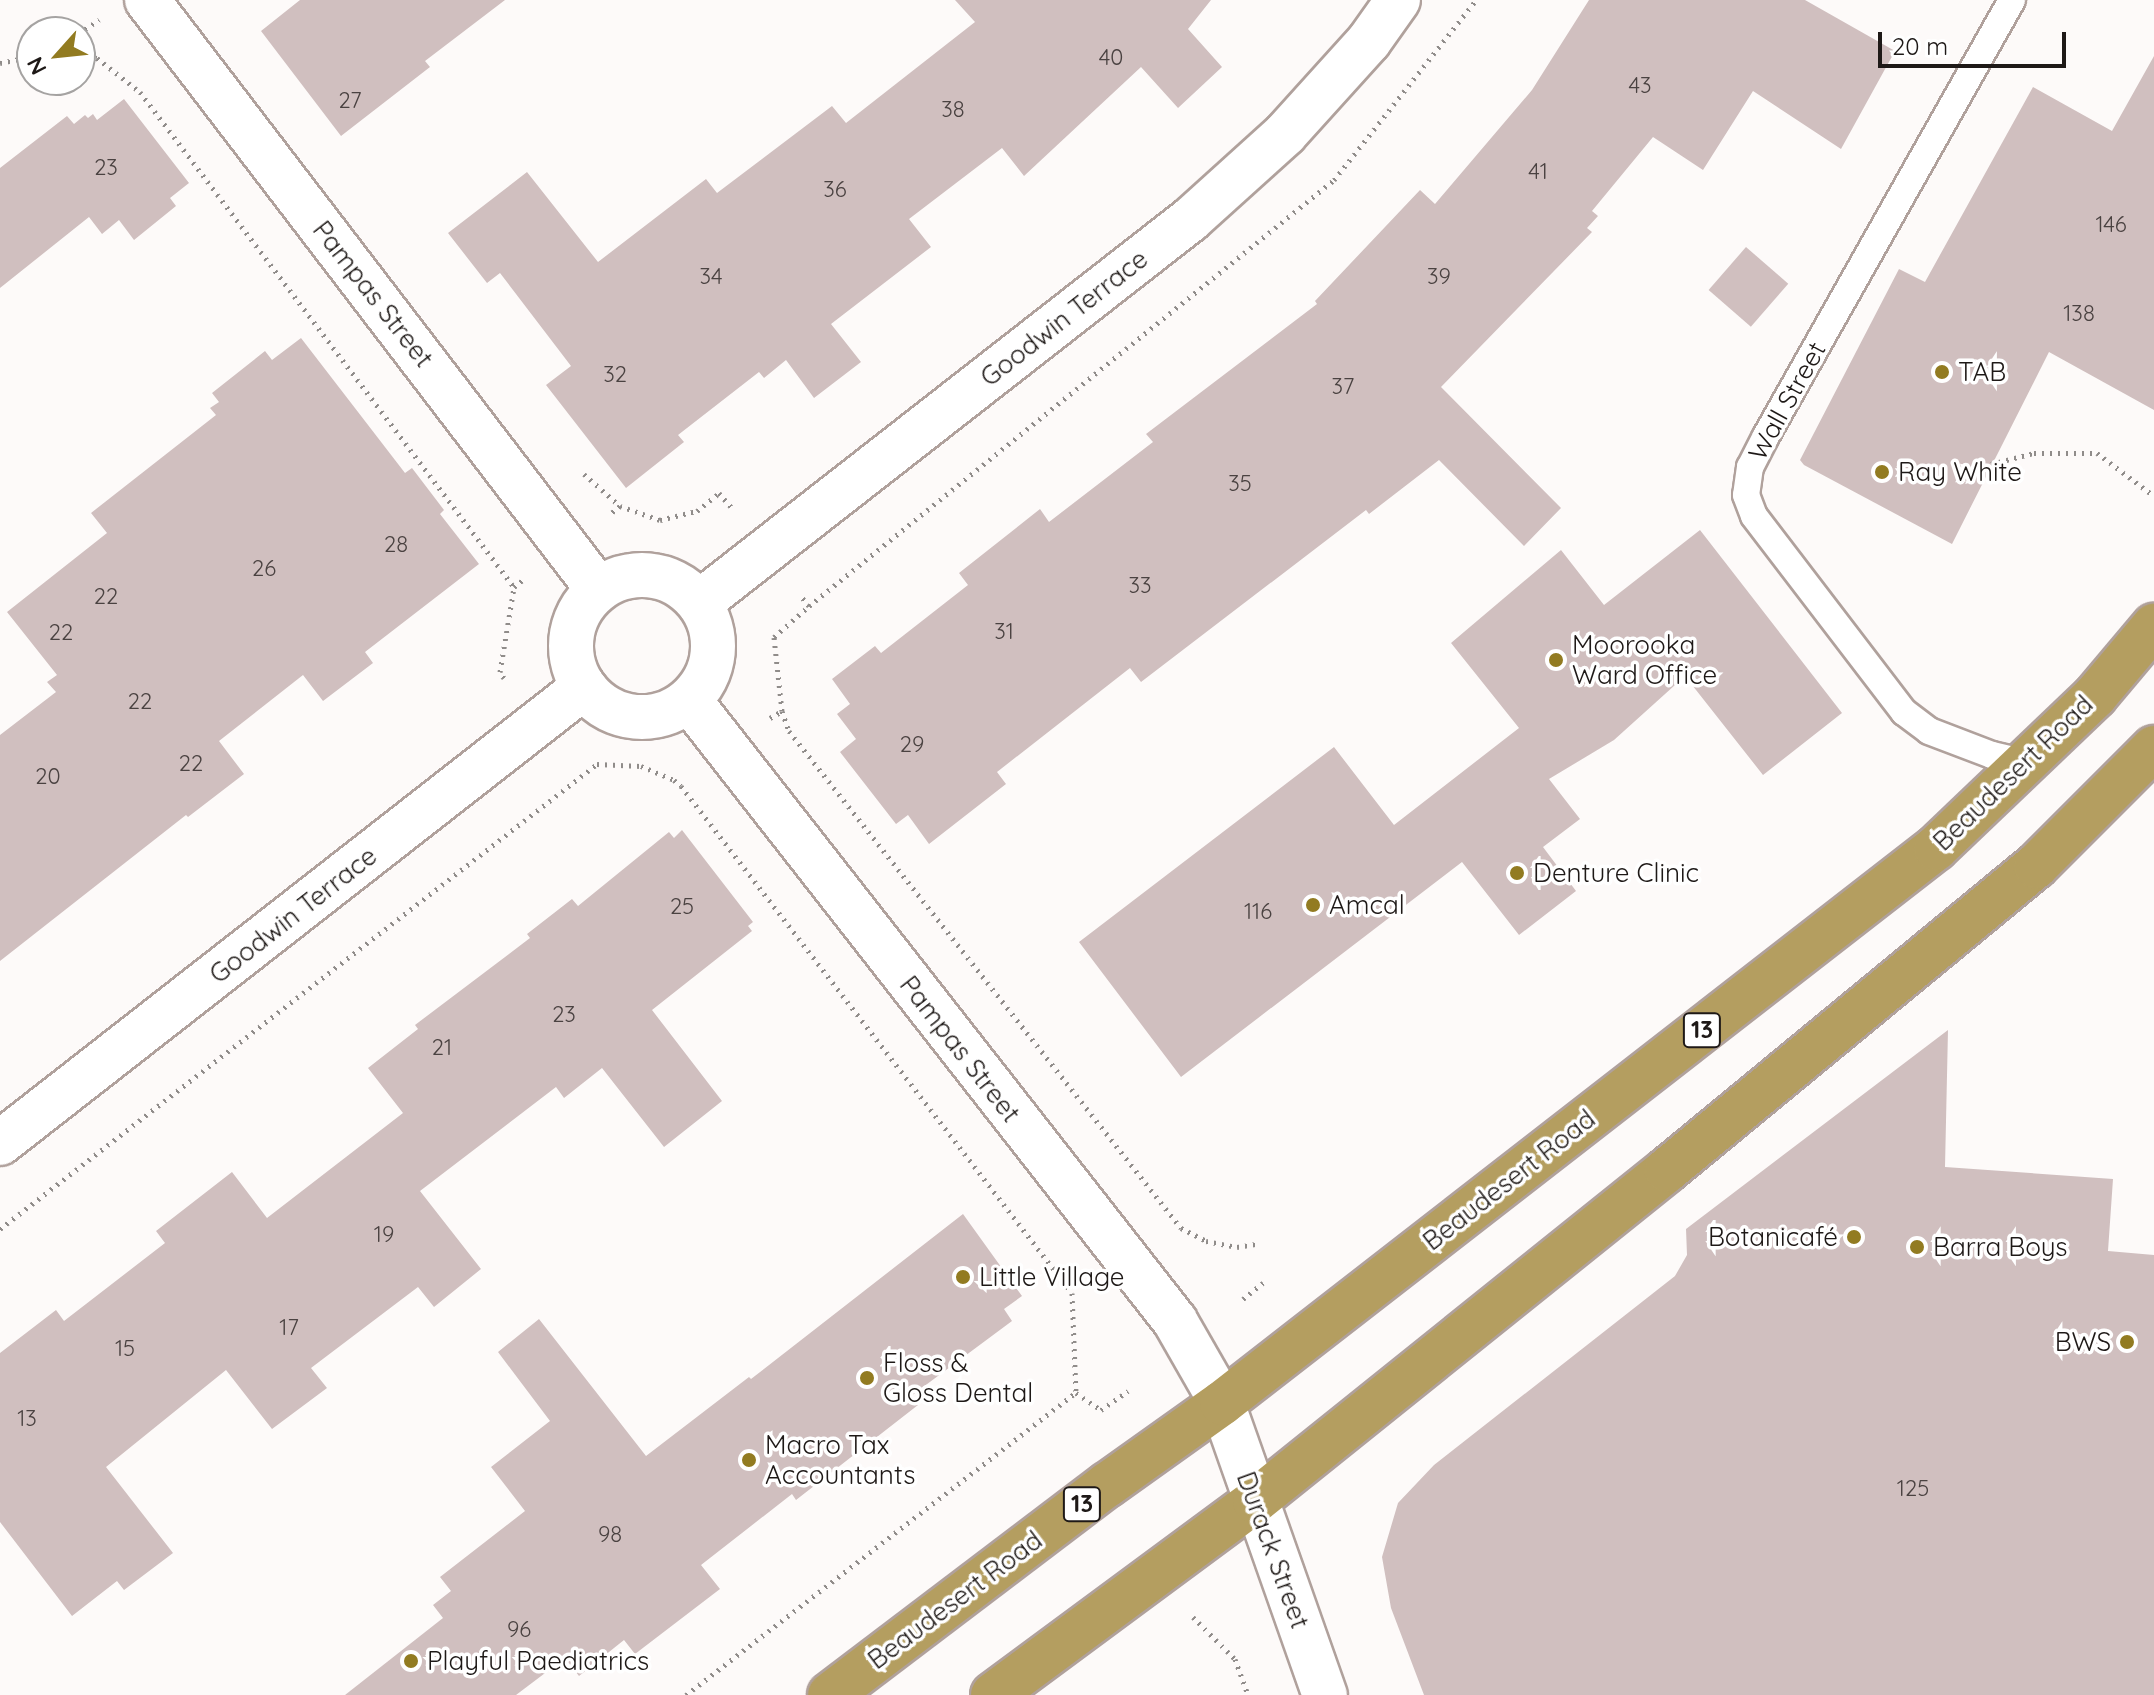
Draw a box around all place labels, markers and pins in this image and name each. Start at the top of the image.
place label: TAB [1958,356,2006,388]
marker: TAB [1933,363,1951,381]
place label: Ray White [1898,456,2022,488]
marker: Ray White [1873,463,1891,481]
place label: Moorooka Ward Office [1572,629,1717,690]
marker: Moorooka Ward Office [1547,651,1565,669]
place label: Denture Clinic [1533,857,1699,889]
marker: Denture Clinic [1508,864,1526,882]
place label: Amcal [1329,889,1405,921]
marker: Amcal [1304,896,1322,914]
place label: Botanicafé [1708,1221,1838,1253]
marker: Botanicafé [1845,1228,1863,1246]
place label: Barra Boys [1933,1231,2068,1263]
marker: Barra Boys [1908,1238,1926,1256]
place label: Little Village [979,1261,1124,1293]
marker: Little Village [954,1268,972,1286]
place label: BWS [2055,1326,2111,1358]
marker: BWS [2118,1333,2136,1351]
place label: Floss & Gloss Dental [883,1347,1033,1408]
marker: Floss & Gloss Dental [858,1369,876,1387]
place label: Macro Tax Accountants [765,1429,915,1490]
marker: Macro Tax Accountants [740,1451,758,1469]
place label: Playful Paediatrics [427,1645,649,1677]
marker: Playful Paediatrics [402,1652,420,1670]

